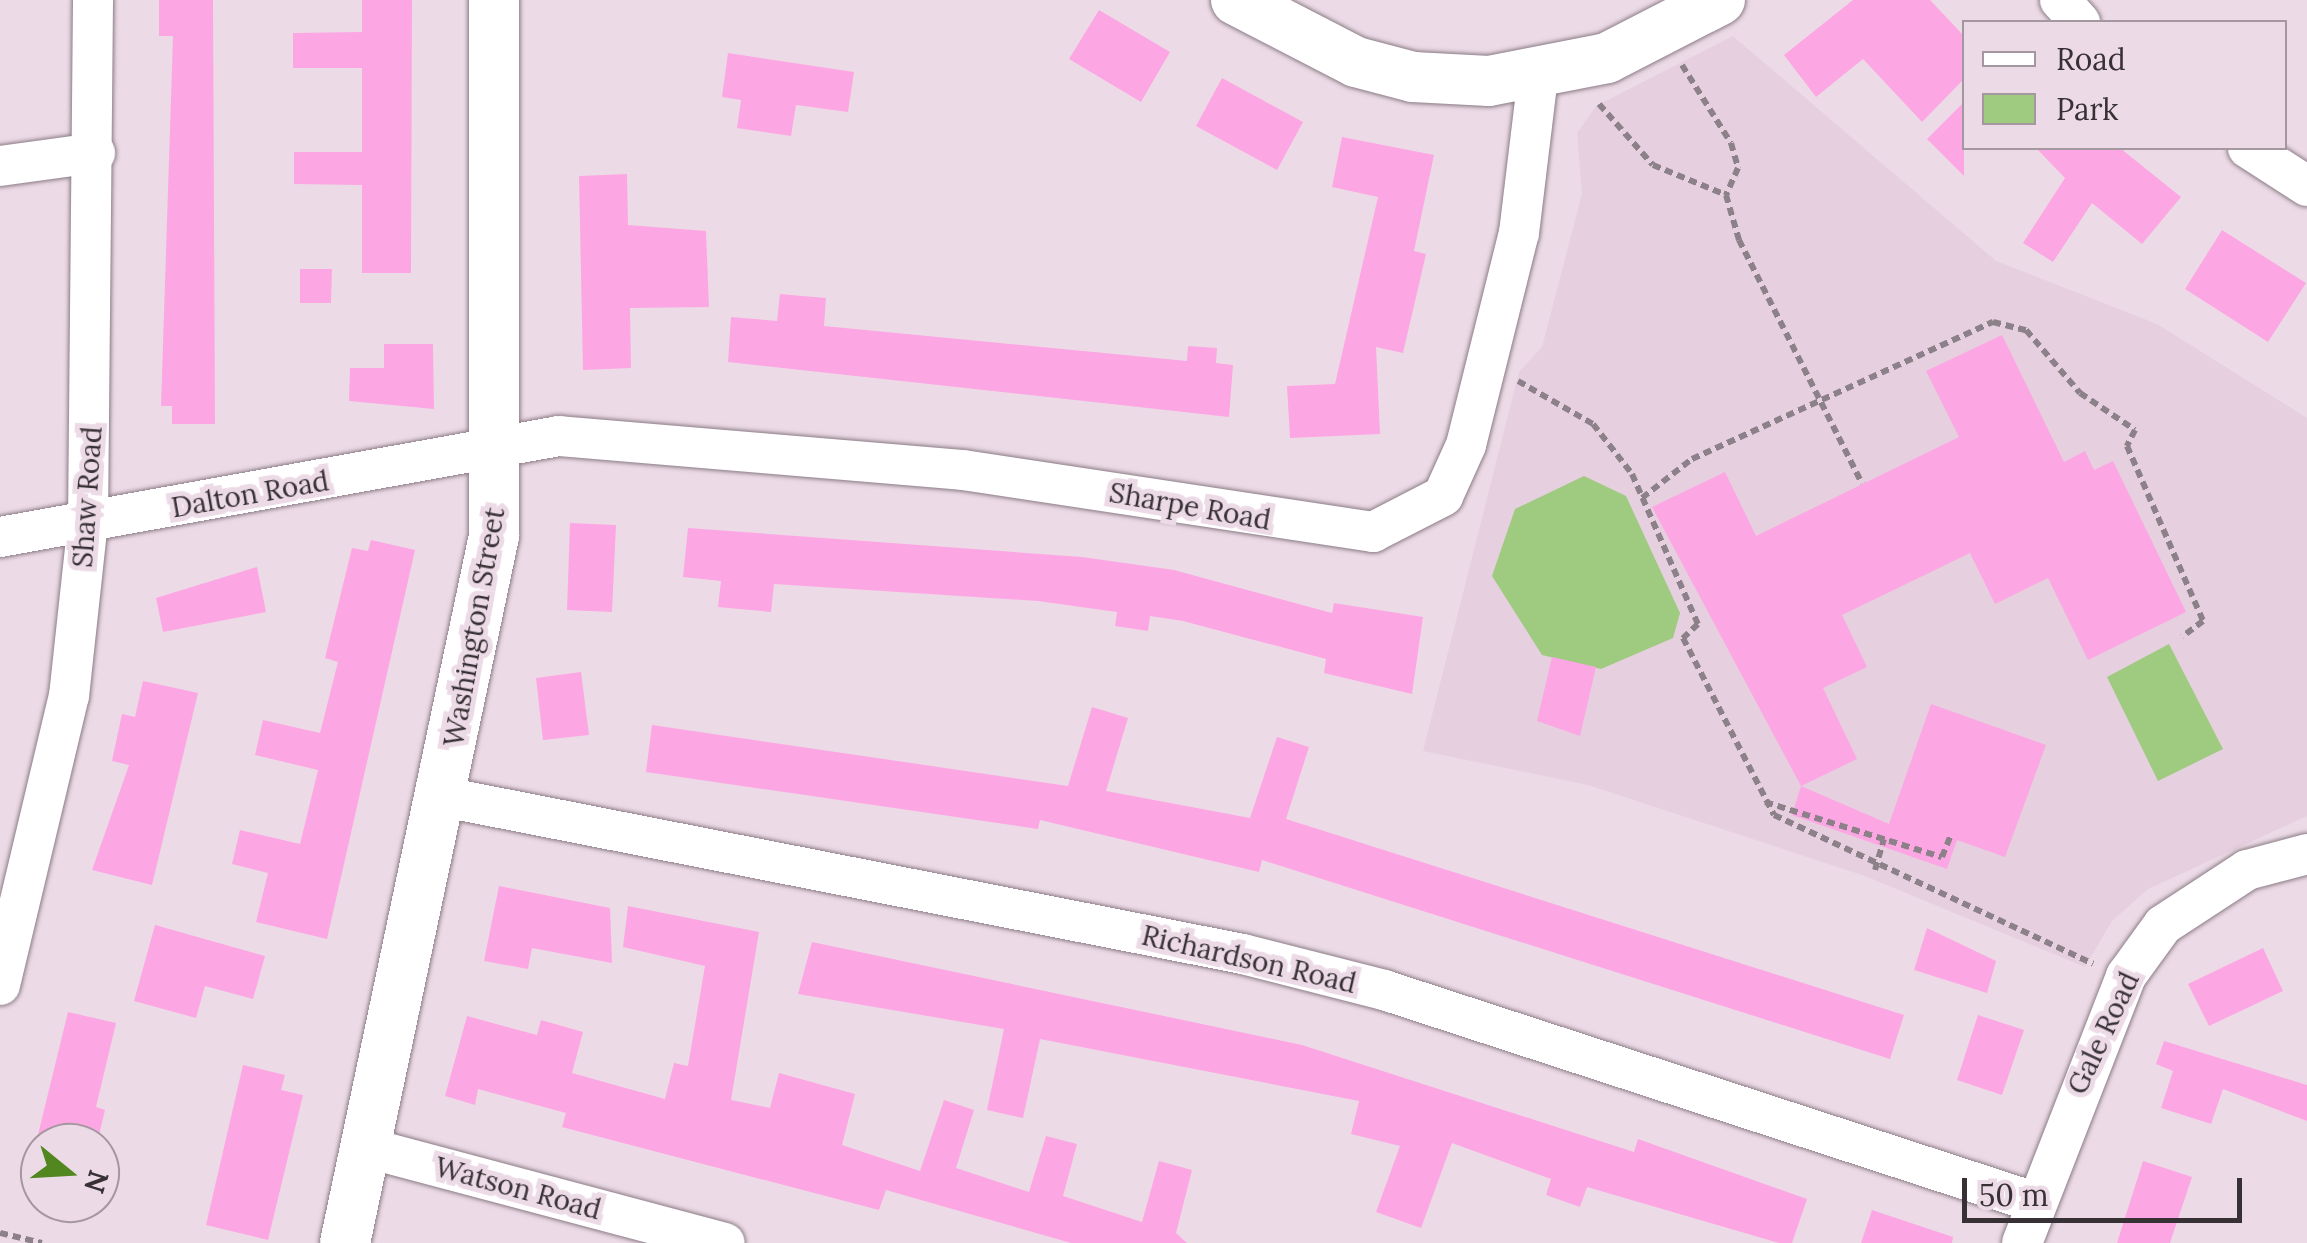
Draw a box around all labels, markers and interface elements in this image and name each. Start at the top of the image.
legend [1962,20,2287,150]
text: Road [2056,40,2126,78]
text: Park [2056,90,2118,128]
street label: Shaw Road [65,425,109,569]
street label: Dalton Road [169,464,331,524]
street label: Sharpe Road [1107,475,1273,537]
street label: Washington Street [436,505,512,749]
street label: Richardson Road [1139,918,1359,1000]
street label: Gale Road [2060,967,2146,1099]
north arrow [20,1123,120,1223]
street label: Watson Road [431,1150,605,1226]
scale bar [1967,1158,2247,1220]
text: N [76,1166,117,1198]
text: 50 m [1979,1176,2049,1214]

